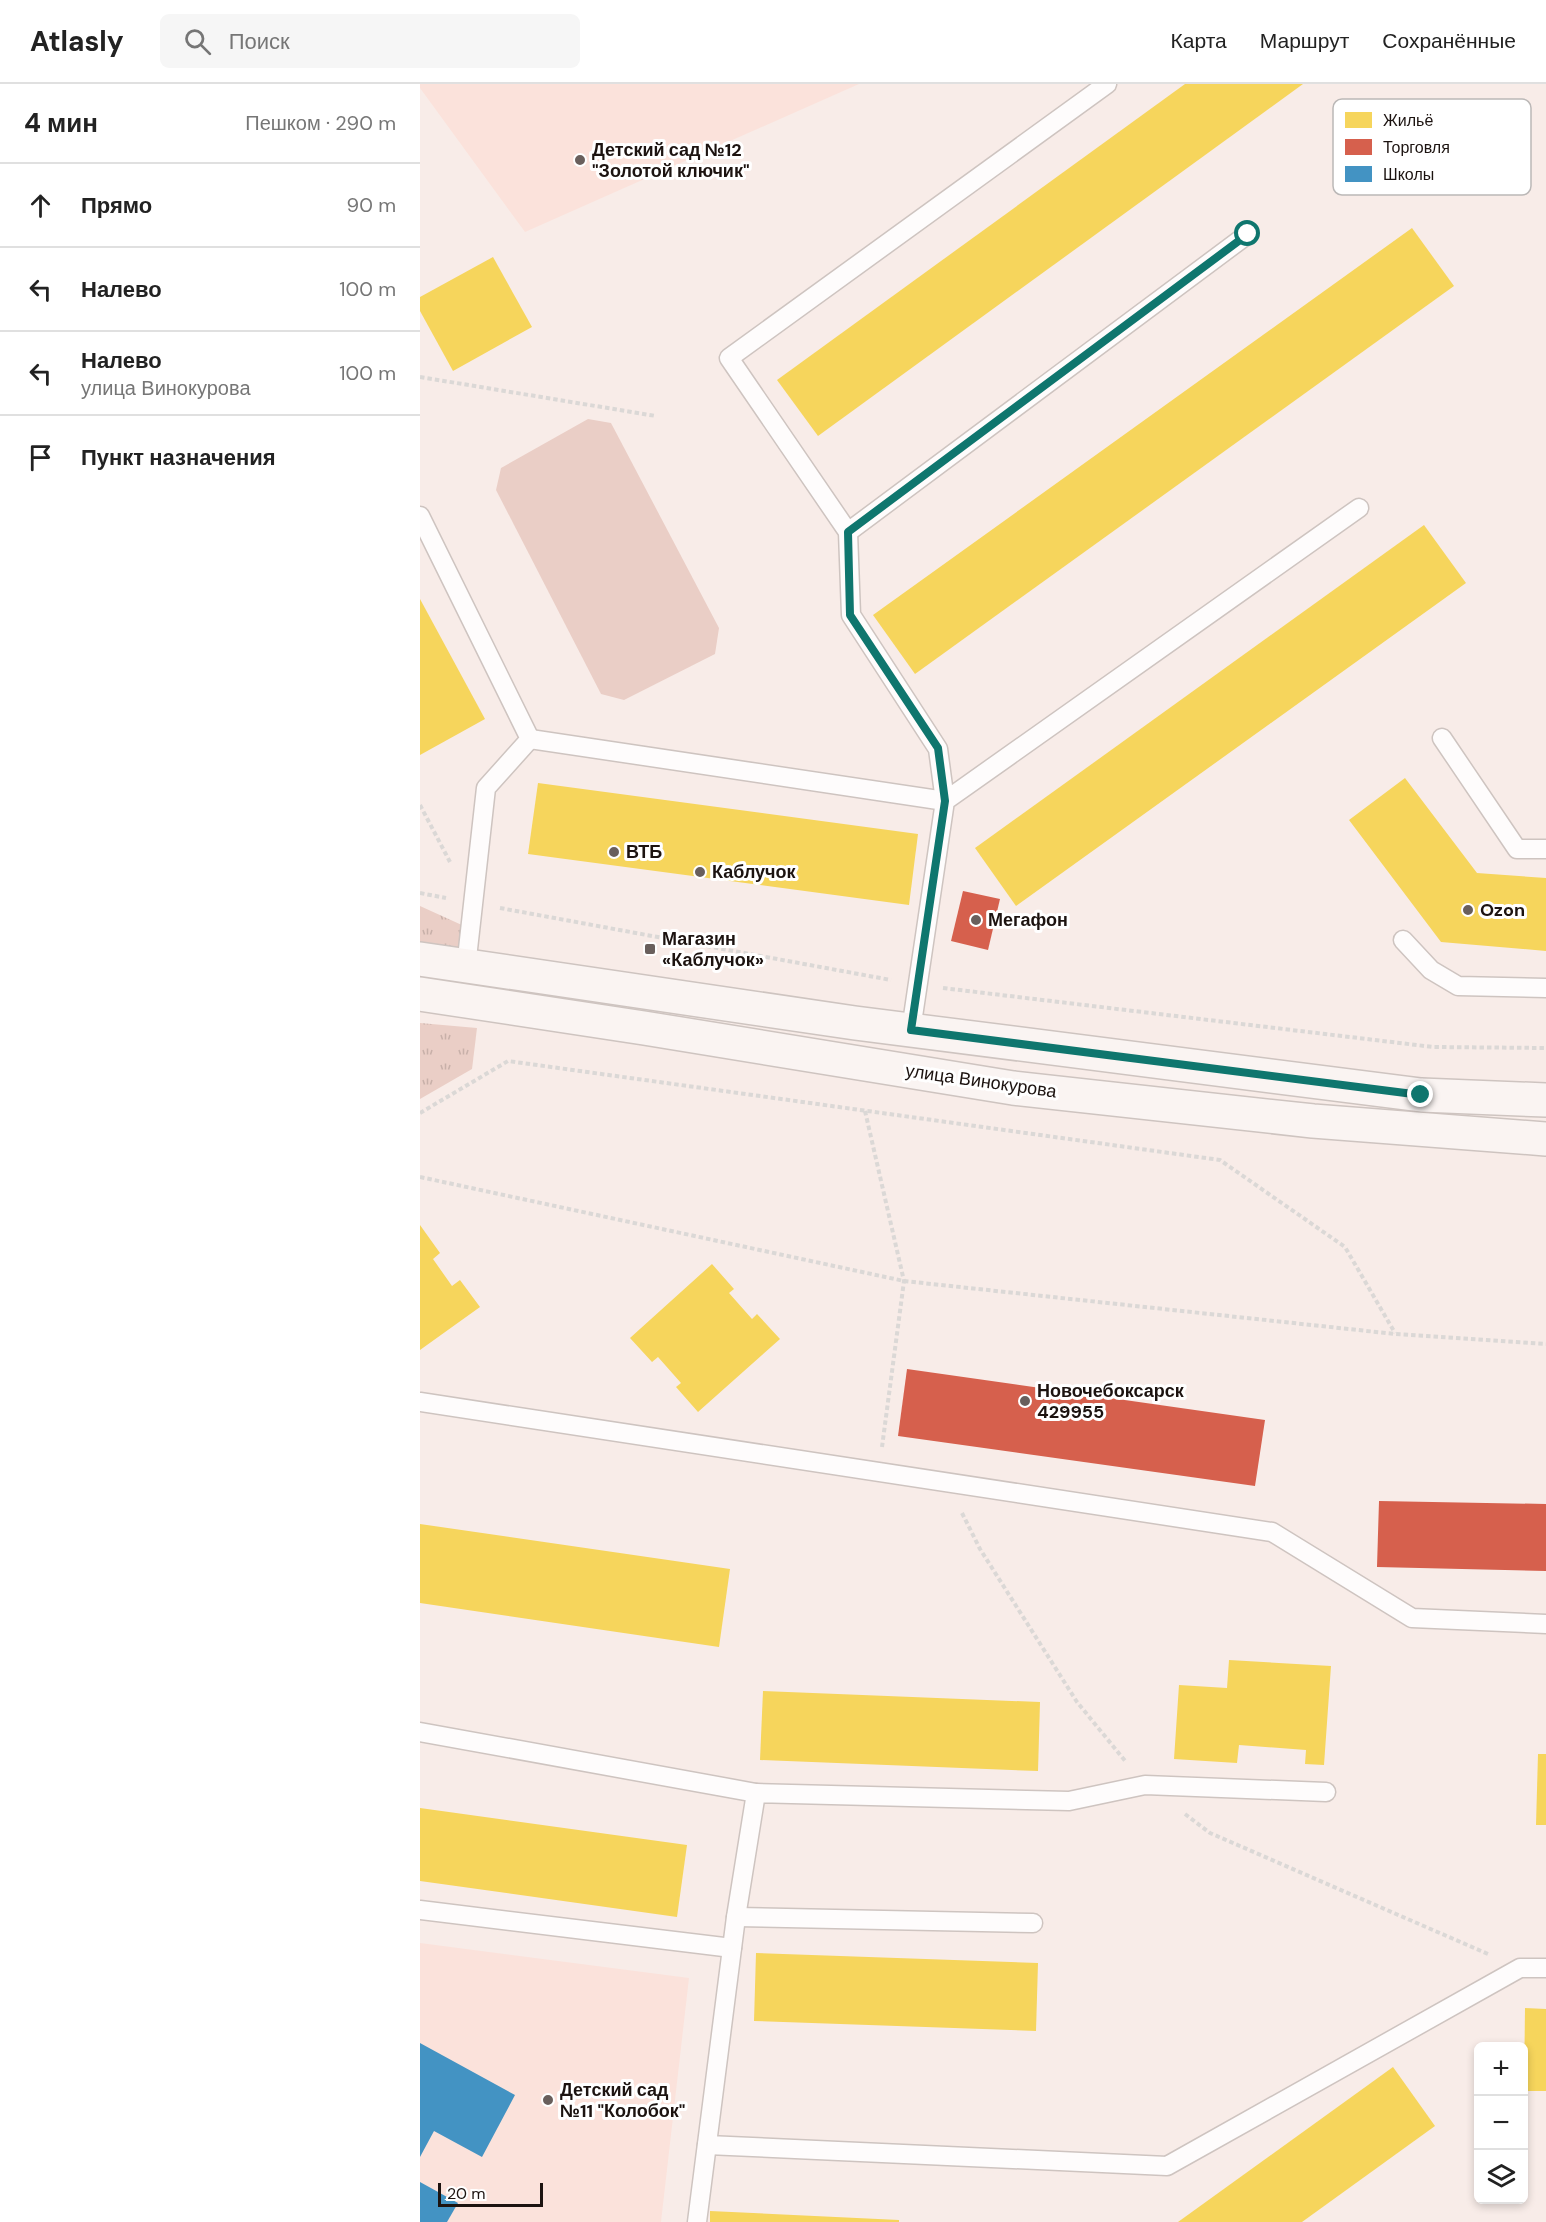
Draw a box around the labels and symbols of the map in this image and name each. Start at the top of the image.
legend [1333,99,1531,195]
text: Жильё [1383,110,1433,131]
text: Торговля [1383,137,1450,158]
place label: Детский сад №12 "Золотой ключик" [592,138,750,183]
marker: Детский сад №12 "Золотой ключик" [573,153,587,167]
text: Школы [1383,164,1434,185]
route start [1234,220,1260,246]
place label: ВТБ [626,840,662,864]
marker: ВТБ [607,845,621,859]
place label: Каблучок [712,860,797,884]
marker: Каблучок [693,865,707,879]
place label: Ozon [1480,898,1525,922]
marker: Ozon [1461,903,1475,917]
place label: Мегафон [988,908,1068,932]
marker: Мегафон [969,913,983,927]
place label: Магазин «Каблучок» [662,927,764,972]
marker: Магазин «Каблучок» [643,942,657,956]
street label: улица Винокурова [904,1059,1059,1104]
route end [1407,1081,1433,1107]
place label: Новочебоксарск 429955 [1037,1379,1185,1424]
marker: Новочебоксарск 429955 [1018,1394,1032,1408]
place label: Детский сад №11 "Колобок" [560,2078,685,2123]
marker: Детский сад №11 "Колобок" [541,2093,555,2107]
scale bar [438,2180,543,2208]

